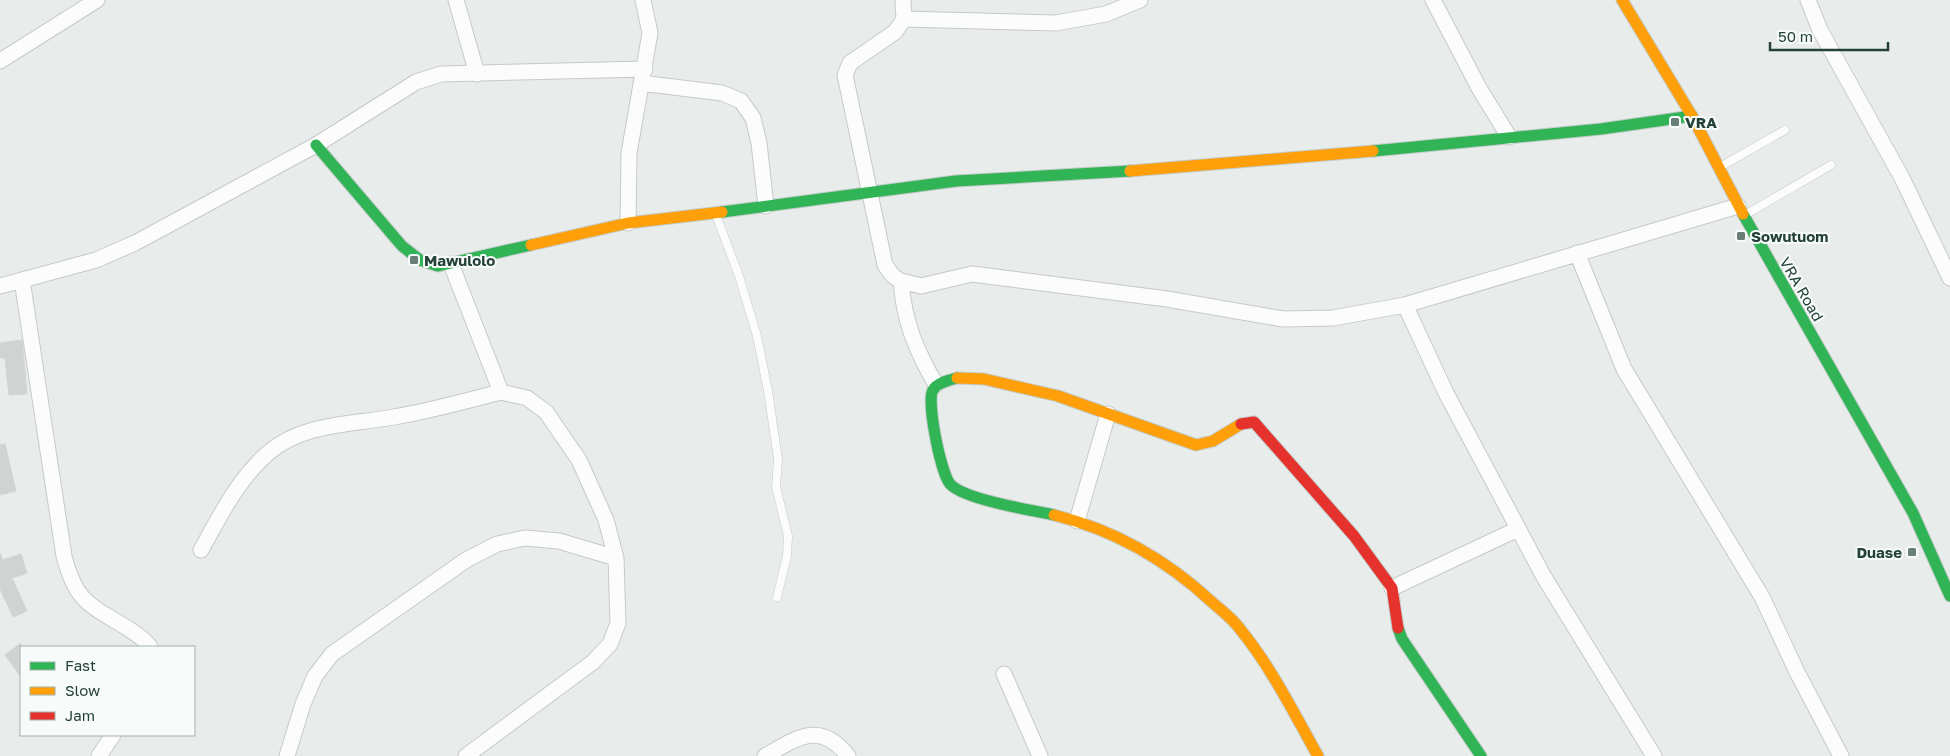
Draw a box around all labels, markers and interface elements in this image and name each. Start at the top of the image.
scale bar [1770,20,1888,52]
text: 50 m [1778,27,1813,45]
place label: VRA [1685,113,1717,131]
marker: VRA [1669,116,1681,128]
place label: Sowutuom [1751,227,1828,245]
marker: Sowutuom [1735,230,1747,242]
place label: Mawulolo [424,251,495,269]
marker: Mawulolo [408,254,420,266]
street label: VRA Road [1777,254,1827,324]
place label: Duase [1856,543,1902,561]
marker: Duase [1906,546,1918,558]
legend [20,646,195,736]
text: Fast [65,656,96,674]
text: Slow [65,681,100,699]
text: Jam [65,706,95,724]

